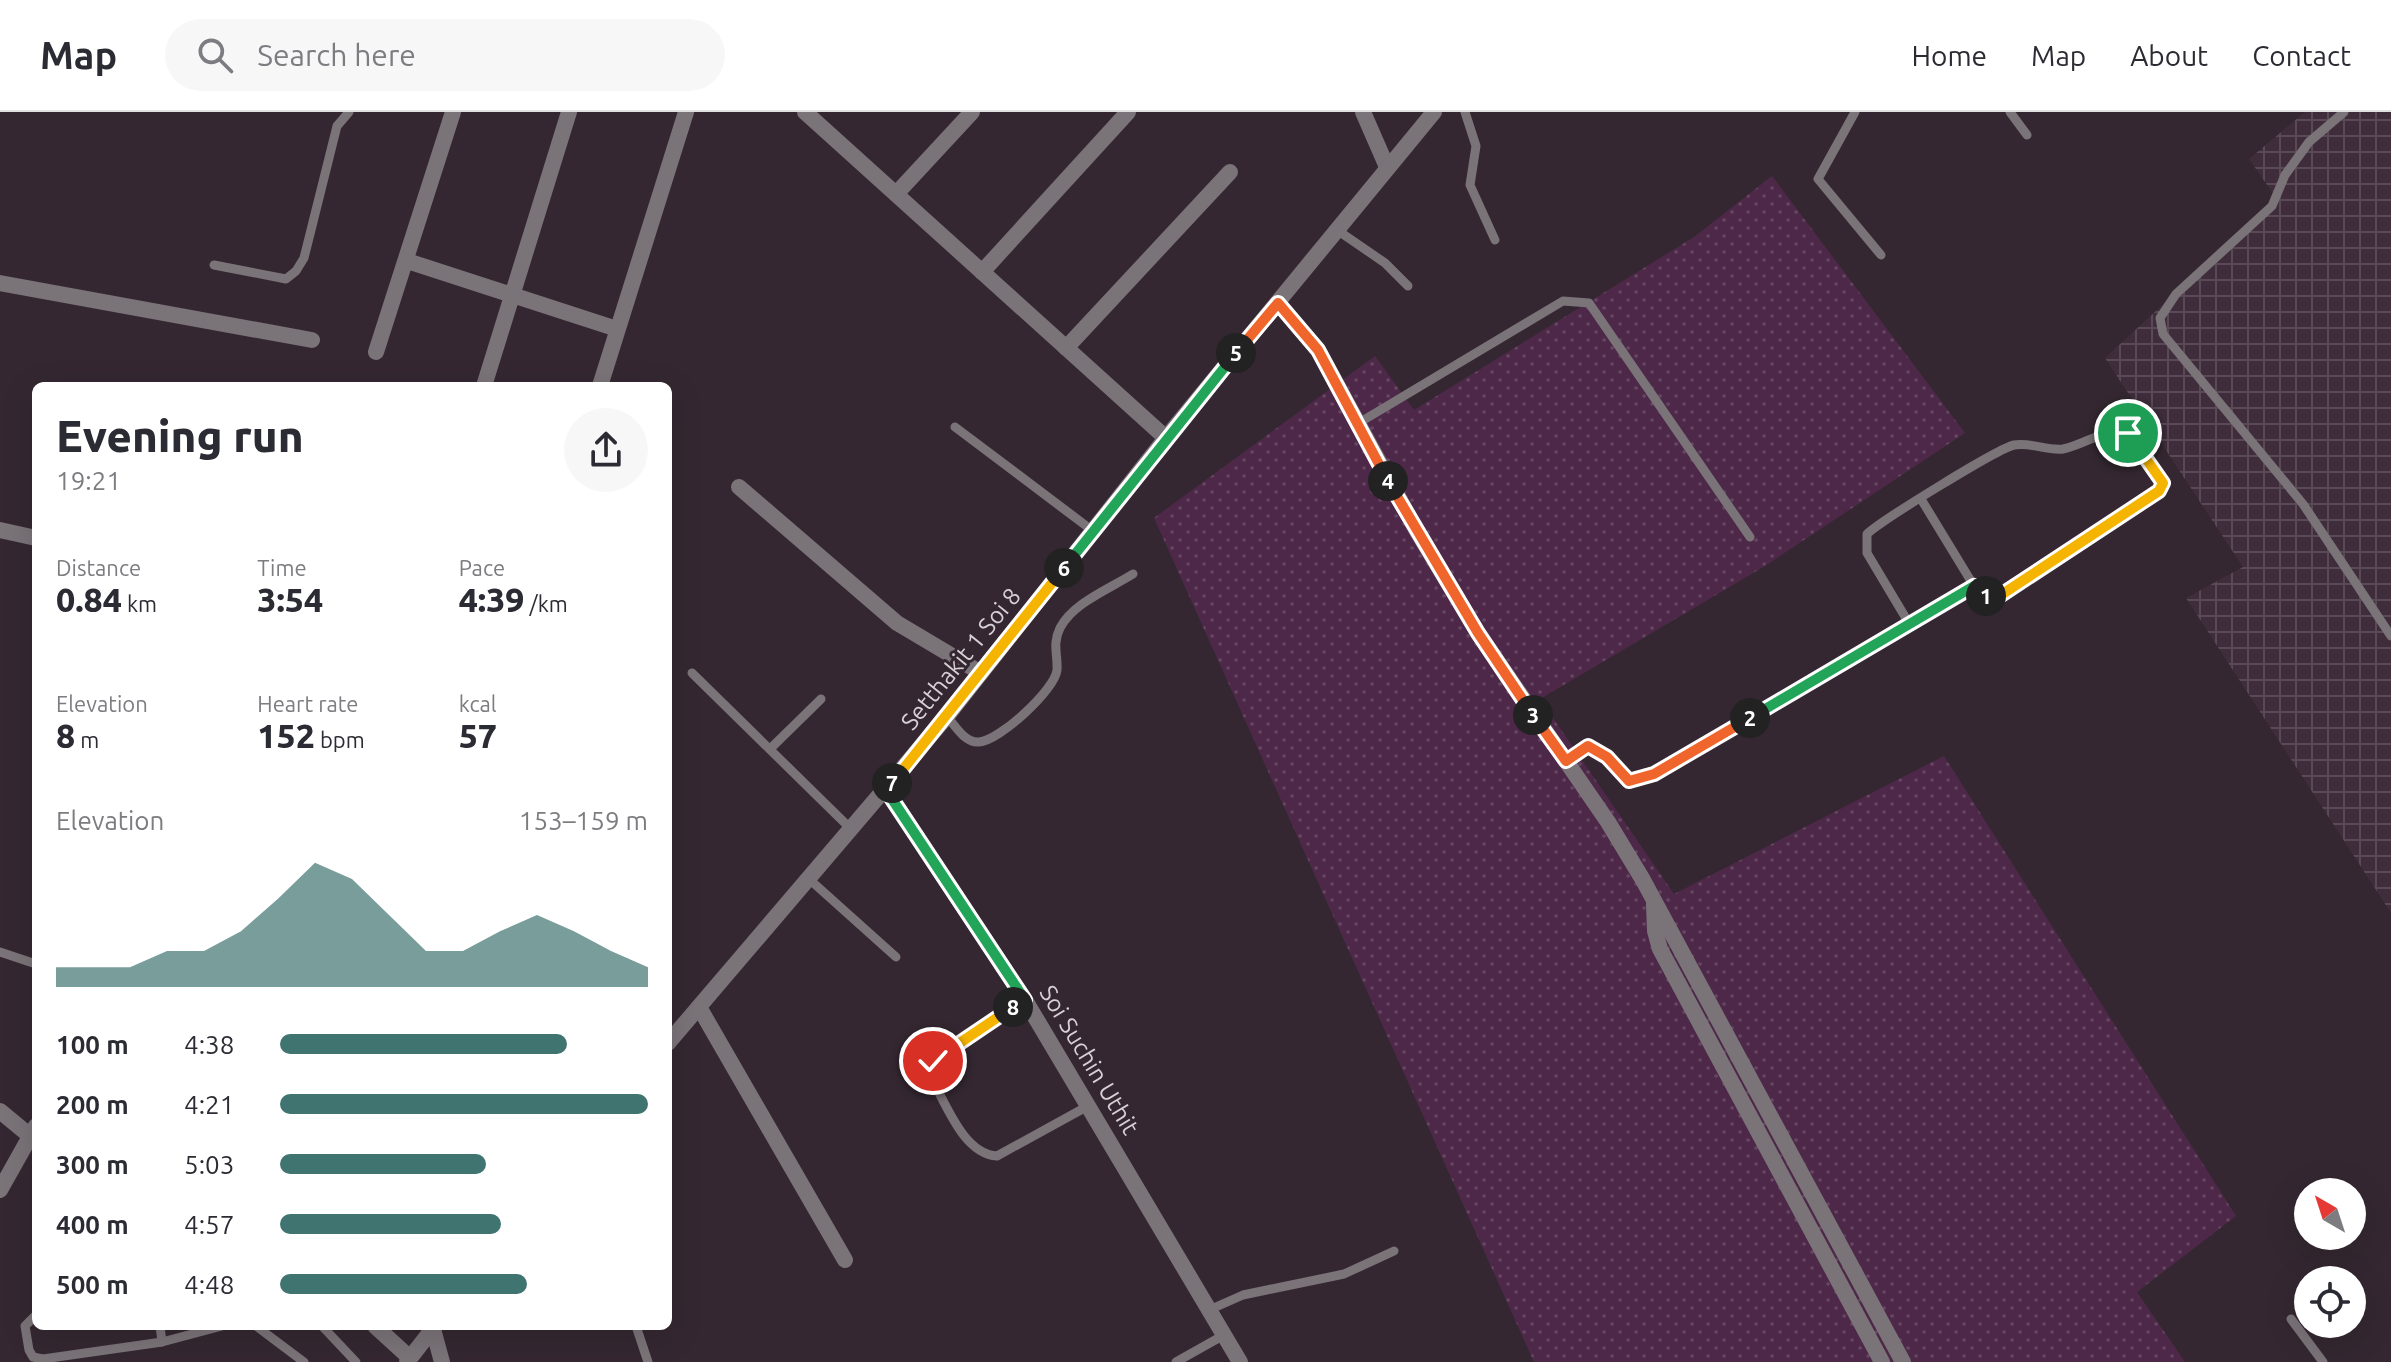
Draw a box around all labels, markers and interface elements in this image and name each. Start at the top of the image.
search box [165,19,725,91]
icon: search [193,33,237,77]
text: Map [40,34,117,76]
text: Search here [257,38,416,72]
text: Home [1912,40,1987,71]
text: Map [2031,40,2086,71]
text: About [2130,40,2208,71]
text: Contact [2252,40,2351,71]
pin: 5 [1216,333,1256,373]
text: 5 [1230,340,1242,365]
pin [2094,399,2162,467]
button: share [564,408,648,492]
text: Evening run [56,411,304,460]
icon: arrive [2106,411,2150,455]
pin: 4 [1368,461,1408,501]
text: 19:21 [56,466,121,495]
text: 4 [1382,468,1394,493]
pin: 6 [1044,548,1084,588]
text: Distance [56,555,141,580]
text: Time [257,555,307,580]
text: Pace [459,555,505,580]
text: 6 [1058,555,1070,580]
pin: 1 [1966,576,2006,616]
text: 0.84 [56,580,122,618]
text: 3:54 [257,580,323,618]
text: 4:39 [459,580,525,618]
street label: Setthakit 1 Soi 8 [895,583,1026,735]
text: 1 [1980,583,1992,608]
text: km [122,591,157,616]
text: /km [525,591,568,616]
text: Elevation [56,691,148,716]
text: Heart rate [257,691,359,716]
text: kcal [459,691,497,716]
pin: 3 [1513,695,1553,735]
pin: 2 [1730,698,1770,738]
text: 3 [1527,702,1539,727]
text: 2 [1744,705,1756,730]
text: 8 [56,716,75,754]
text: 152 [257,716,315,754]
text: 57 [459,716,497,754]
text: m [75,727,99,752]
text: bpm [315,727,365,752]
pin: 7 [872,763,912,803]
text: 7 [886,770,898,795]
text: Elevation [56,806,164,835]
text: 153–159 m [519,806,648,835]
street label: Soi Suchin Uthit [1034,980,1145,1140]
pin: 8 [993,987,1033,1027]
text: 8 [1007,994,1019,1019]
pin [899,1027,967,1095]
text: 100 m [56,1030,129,1059]
text: 4:38 [184,1030,234,1059]
icon: check [911,1039,955,1083]
text: 200 m [56,1090,129,1119]
text: 4:21 [184,1090,234,1119]
text: 300 m [56,1150,129,1179]
text: 5:03 [184,1150,234,1179]
north arrow [2294,1178,2366,1250]
map controls [2294,1178,2366,1338]
text: 400 m [56,1210,129,1239]
text: 4:57 [184,1210,234,1239]
button: locate [2294,1266,2366,1338]
text: 500 m [56,1270,129,1299]
text: 4:48 [184,1270,234,1299]

